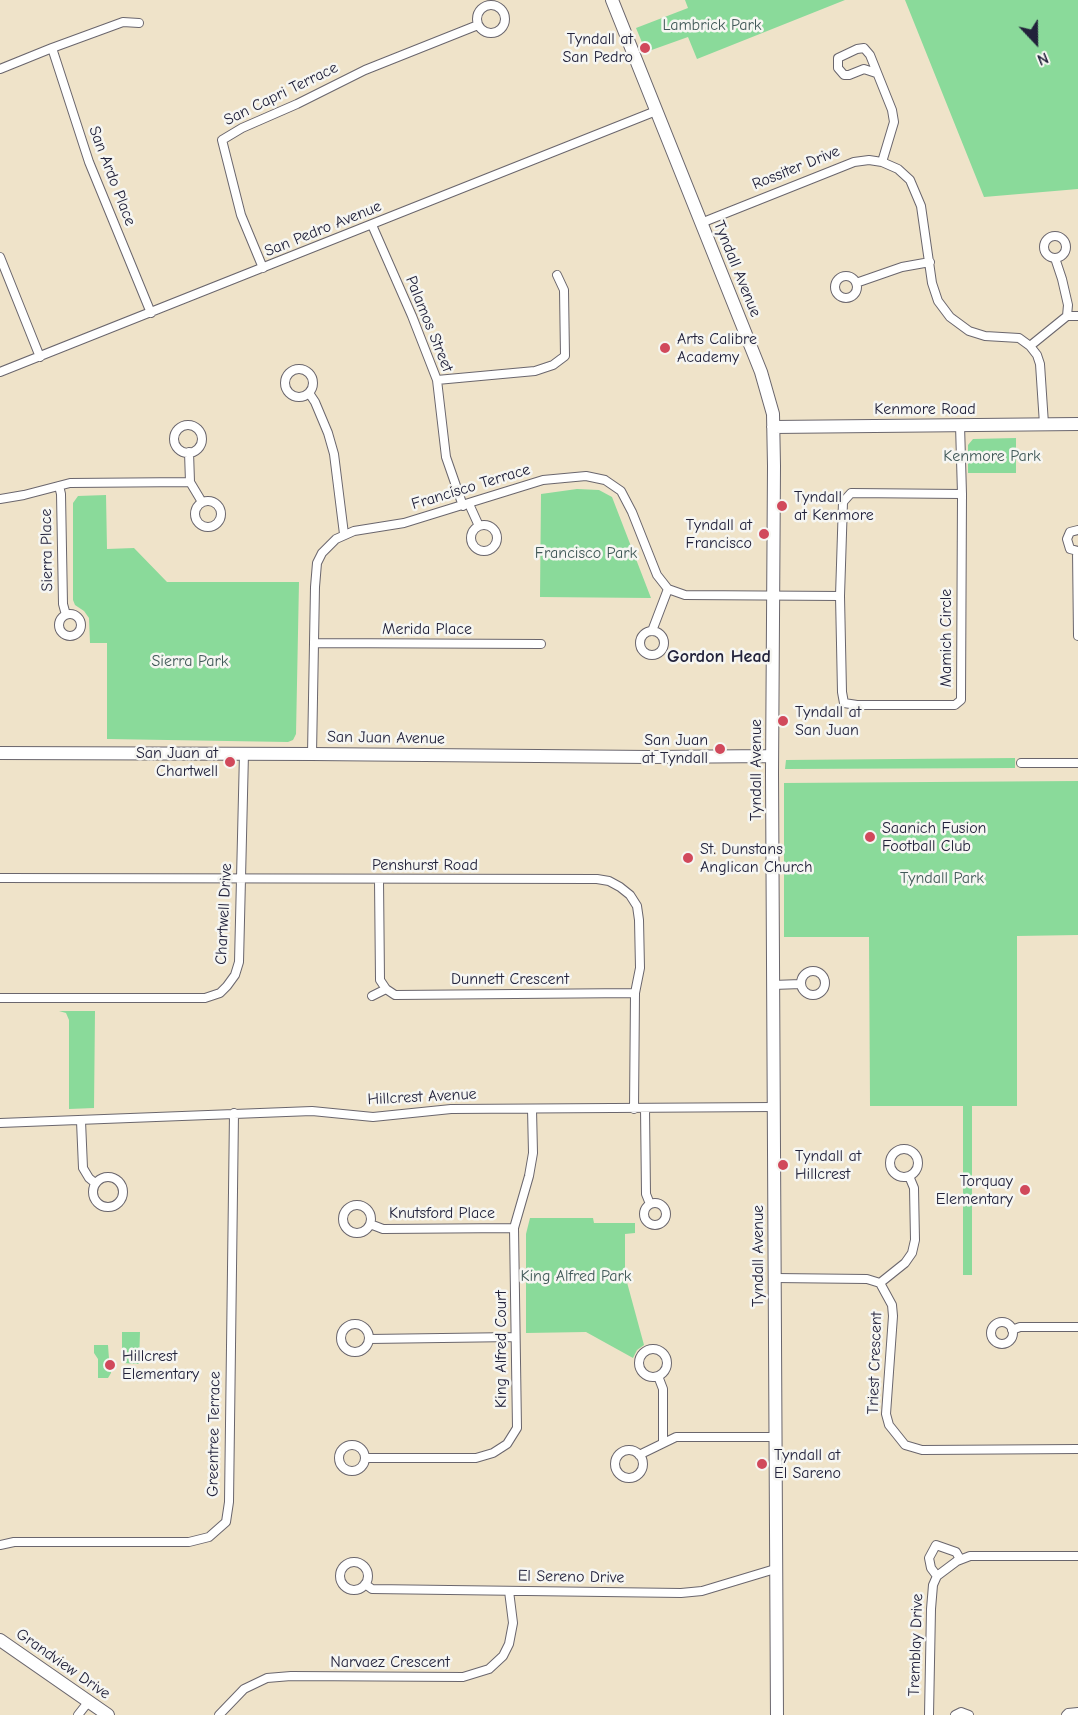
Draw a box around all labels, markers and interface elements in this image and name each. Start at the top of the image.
north arrow [1006,12,1066,72]
park label: Lambrick Park [662,15,762,35]
place label: Tyndall at San Pedro [562,29,633,67]
marker: Tyndall at San Pedro [638,41,652,55]
text: N [1035,48,1051,69]
street label: San Capri Terrace [221,58,341,130]
street label: San Ardo Place [84,123,140,229]
street label: Rossiter Drive [749,142,843,194]
street label: San Pedro Avenue [262,197,384,261]
street label: Tyndall Avenue [709,218,765,320]
street label: Palamos Street [401,273,457,375]
place label: Arts Calibre Academy [677,329,757,367]
marker: Arts Calibre Academy [658,341,672,355]
street label: Kenmore Road [874,399,976,419]
park label: Kenmore Park [943,446,1041,466]
street label: Francisco Terrace [409,460,533,514]
place label: Tyndall at Kenmore [794,487,874,525]
marker: Tyndall at Kenmore [775,499,789,513]
street label: Sierra Place [37,508,57,592]
place label: Tyndall at Francisco [685,515,752,553]
marker: Tyndall at Francisco [757,527,771,541]
park label: Francisco Park [535,543,637,563]
street label: Mamich Circle [936,589,956,687]
street label: Merida Place [382,619,472,639]
district label: Gordon Head [667,646,771,668]
park label: Sierra Park [151,651,229,671]
place label: Tyndall at San Juan [795,702,861,740]
marker: Tyndall at San Juan [776,714,790,728]
street label: Tyndall Avenue [746,719,766,821]
street label: San Juan Avenue [327,727,445,749]
place label: San Juan at Tyndall [642,730,708,768]
marker: San Juan at Tyndall [713,742,727,756]
place label: San Juan at Chartwell [136,743,218,781]
marker: San Juan at Chartwell [223,755,237,769]
place label: Saanich Fusion Football Club [882,818,986,856]
marker: Saanich Fusion Football Club [863,830,877,844]
place label: St. Dunstans Anglican Church [700,839,813,877]
marker: St. Dunstans Anglican Church [681,851,695,865]
street label: Penshurst Road [372,855,478,875]
street label: Chartwell Drive [212,863,236,965]
park label: Tyndall Park [900,868,984,888]
street label: Dunnett Crescent [451,969,569,989]
street label: Hillcrest Avenue [367,1085,477,1109]
place label: Tyndall at Hillcrest [795,1146,861,1184]
marker: Tyndall at Hillcrest [776,1158,790,1172]
place label: Torquay Elementary [936,1171,1013,1209]
marker: Torquay Elementary [1018,1183,1032,1197]
street label: Knutsford Place [389,1203,495,1223]
street label: Tyndall Avenue [748,1205,768,1307]
park label: King Alfred Park [520,1266,632,1286]
street label: King Alfred Court [491,1290,511,1408]
street label: Triest Crescent [864,1311,886,1415]
place label: Hillcrest Elementary [122,1346,199,1384]
marker: Hillcrest Elementary [103,1358,117,1372]
street label: Greentree Terrace [203,1371,225,1497]
place label: Tyndall at El Sareno [774,1445,841,1483]
marker: Tyndall at El Sareno [755,1457,769,1471]
street label: El Sereno Drive [518,1566,624,1588]
street label: Tremblay Drive [905,1593,927,1697]
street label: Grandview Drive [12,1624,114,1704]
street label: Narvaez Crescent [330,1652,450,1672]

